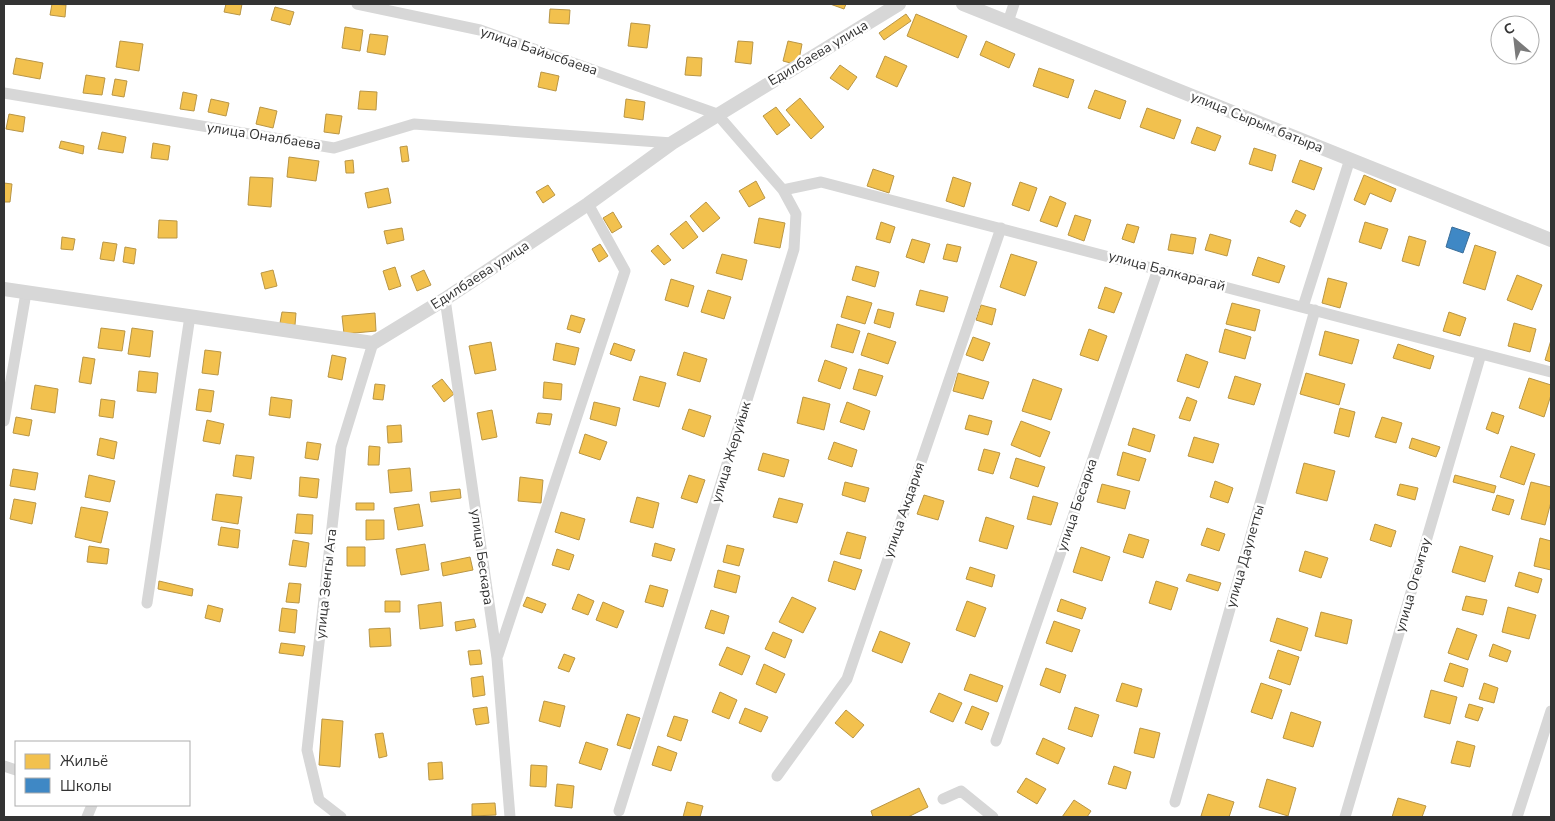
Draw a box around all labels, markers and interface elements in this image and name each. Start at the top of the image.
north arrow [1490,15,1540,65]
street label: Едилбаева улица [764,16,872,90]
text: С [1500,18,1518,40]
street label: улица Байысбаева [478,22,600,80]
street label: улица Сырым батыра [1188,87,1326,157]
street label: улица Оналбаева [205,118,323,154]
street label: Едилбаева улица [427,236,533,314]
street label: улица Балкарагай [1107,246,1227,296]
street label: улица Жеруйык [707,398,756,505]
street label: улица Бесарка [1052,456,1102,554]
street label: улица Акдария [879,460,929,560]
street label: улица Даулетты [1221,502,1269,610]
street label: улица Бескара [466,508,498,606]
street label: улица Зенгы Ата [311,528,341,640]
street label: улица Огемтау [1390,535,1436,634]
legend [15,741,190,806]
text: Жильё [60,751,108,771]
text: Школы [60,776,112,796]

